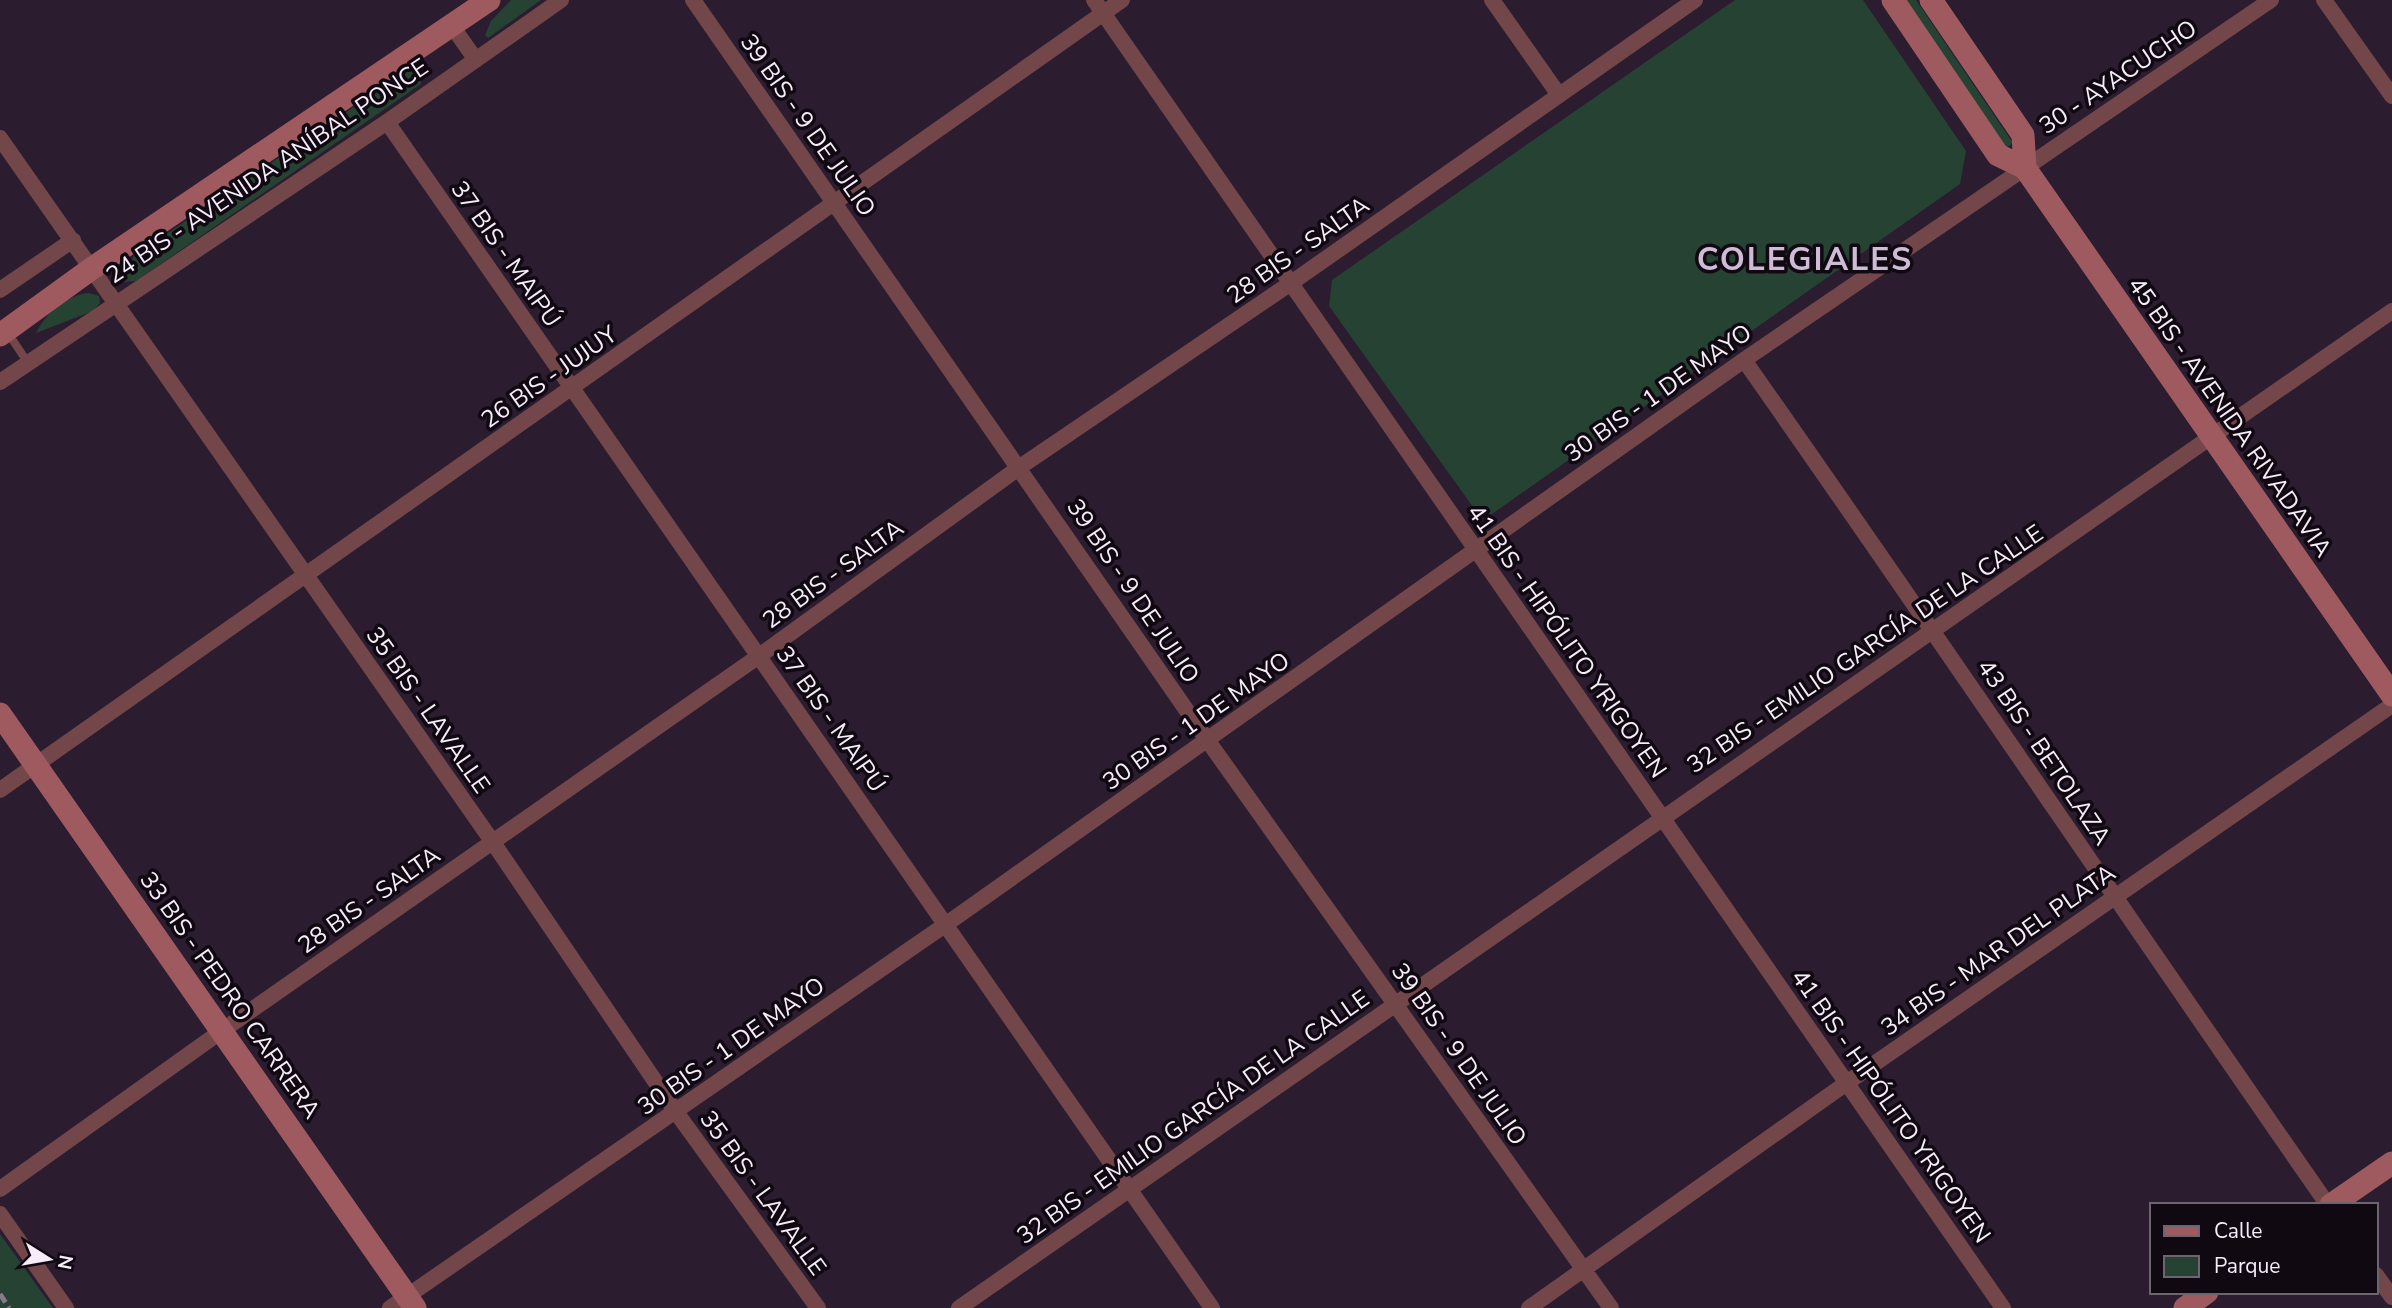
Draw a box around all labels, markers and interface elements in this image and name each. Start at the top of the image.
street label: 30 - AYACUCHO [2033,12,2203,142]
street label: 39 BIS - 9 DE JULIO [733,27,883,223]
street label: 24 BIS - AVENIDA ANÍBAL PONCE [100,51,434,291]
street label: 37 BIS - MAIPÚ [444,175,568,333]
street label: 28 BIS - SALTA [1220,189,1376,311]
district label: COLEGIALES [1697,238,1913,281]
street label: 45 BIS - AVENIDA RIVADAVIA [2121,271,2340,564]
street label: 30 BIS - 1 DE MAYO [1558,316,1758,470]
street label: 26 BIS - JUJUY [475,318,624,436]
street label: 39 BIS - 9 DE JULIO [1059,493,1207,689]
street label: 41 BIS - HIPÓLITO YRIGOYEN [1460,498,1674,784]
street label: 28 BIS - SALTA [756,512,910,636]
street label: 32 BIS - EMILIO GARCÍA DE LA CALLE [1681,517,2049,781]
street label: 35 BIS - LAVALLE [359,620,497,800]
street label: 37 BIS - MAIPÚ [769,640,893,798]
street label: 30 BIS - 1 DE MAYO [1096,644,1296,798]
street label: 43 BIS - BETOLAZA [1970,653,2118,852]
street label: 28 BIS - SALTA [291,839,447,961]
street label: 34 BIS - MAR DEL PLATA [1874,856,2122,1043]
street label: 33 BIS - PEDRO CARRERA [132,865,328,1125]
street label: 39 BIS - 9 DE JULIO [1384,956,1534,1152]
street label: 41 BIS - HIPÓLITO YRIGOYEN [1784,963,1998,1249]
street label: 30 BIS - 1 DE MAYO [631,969,831,1123]
street label: 32 BIS - EMILIO GARCÍA DE LA CALLE [1010,982,1376,1252]
street label: 35 BIS - LAVALLE [692,1104,834,1282]
legend [2150,1203,2378,1294]
text: Calle [2214,1217,2262,1245]
north arrow [14,1224,84,1294]
text: Parque [2214,1252,2281,1280]
text: N [51,1253,79,1272]

